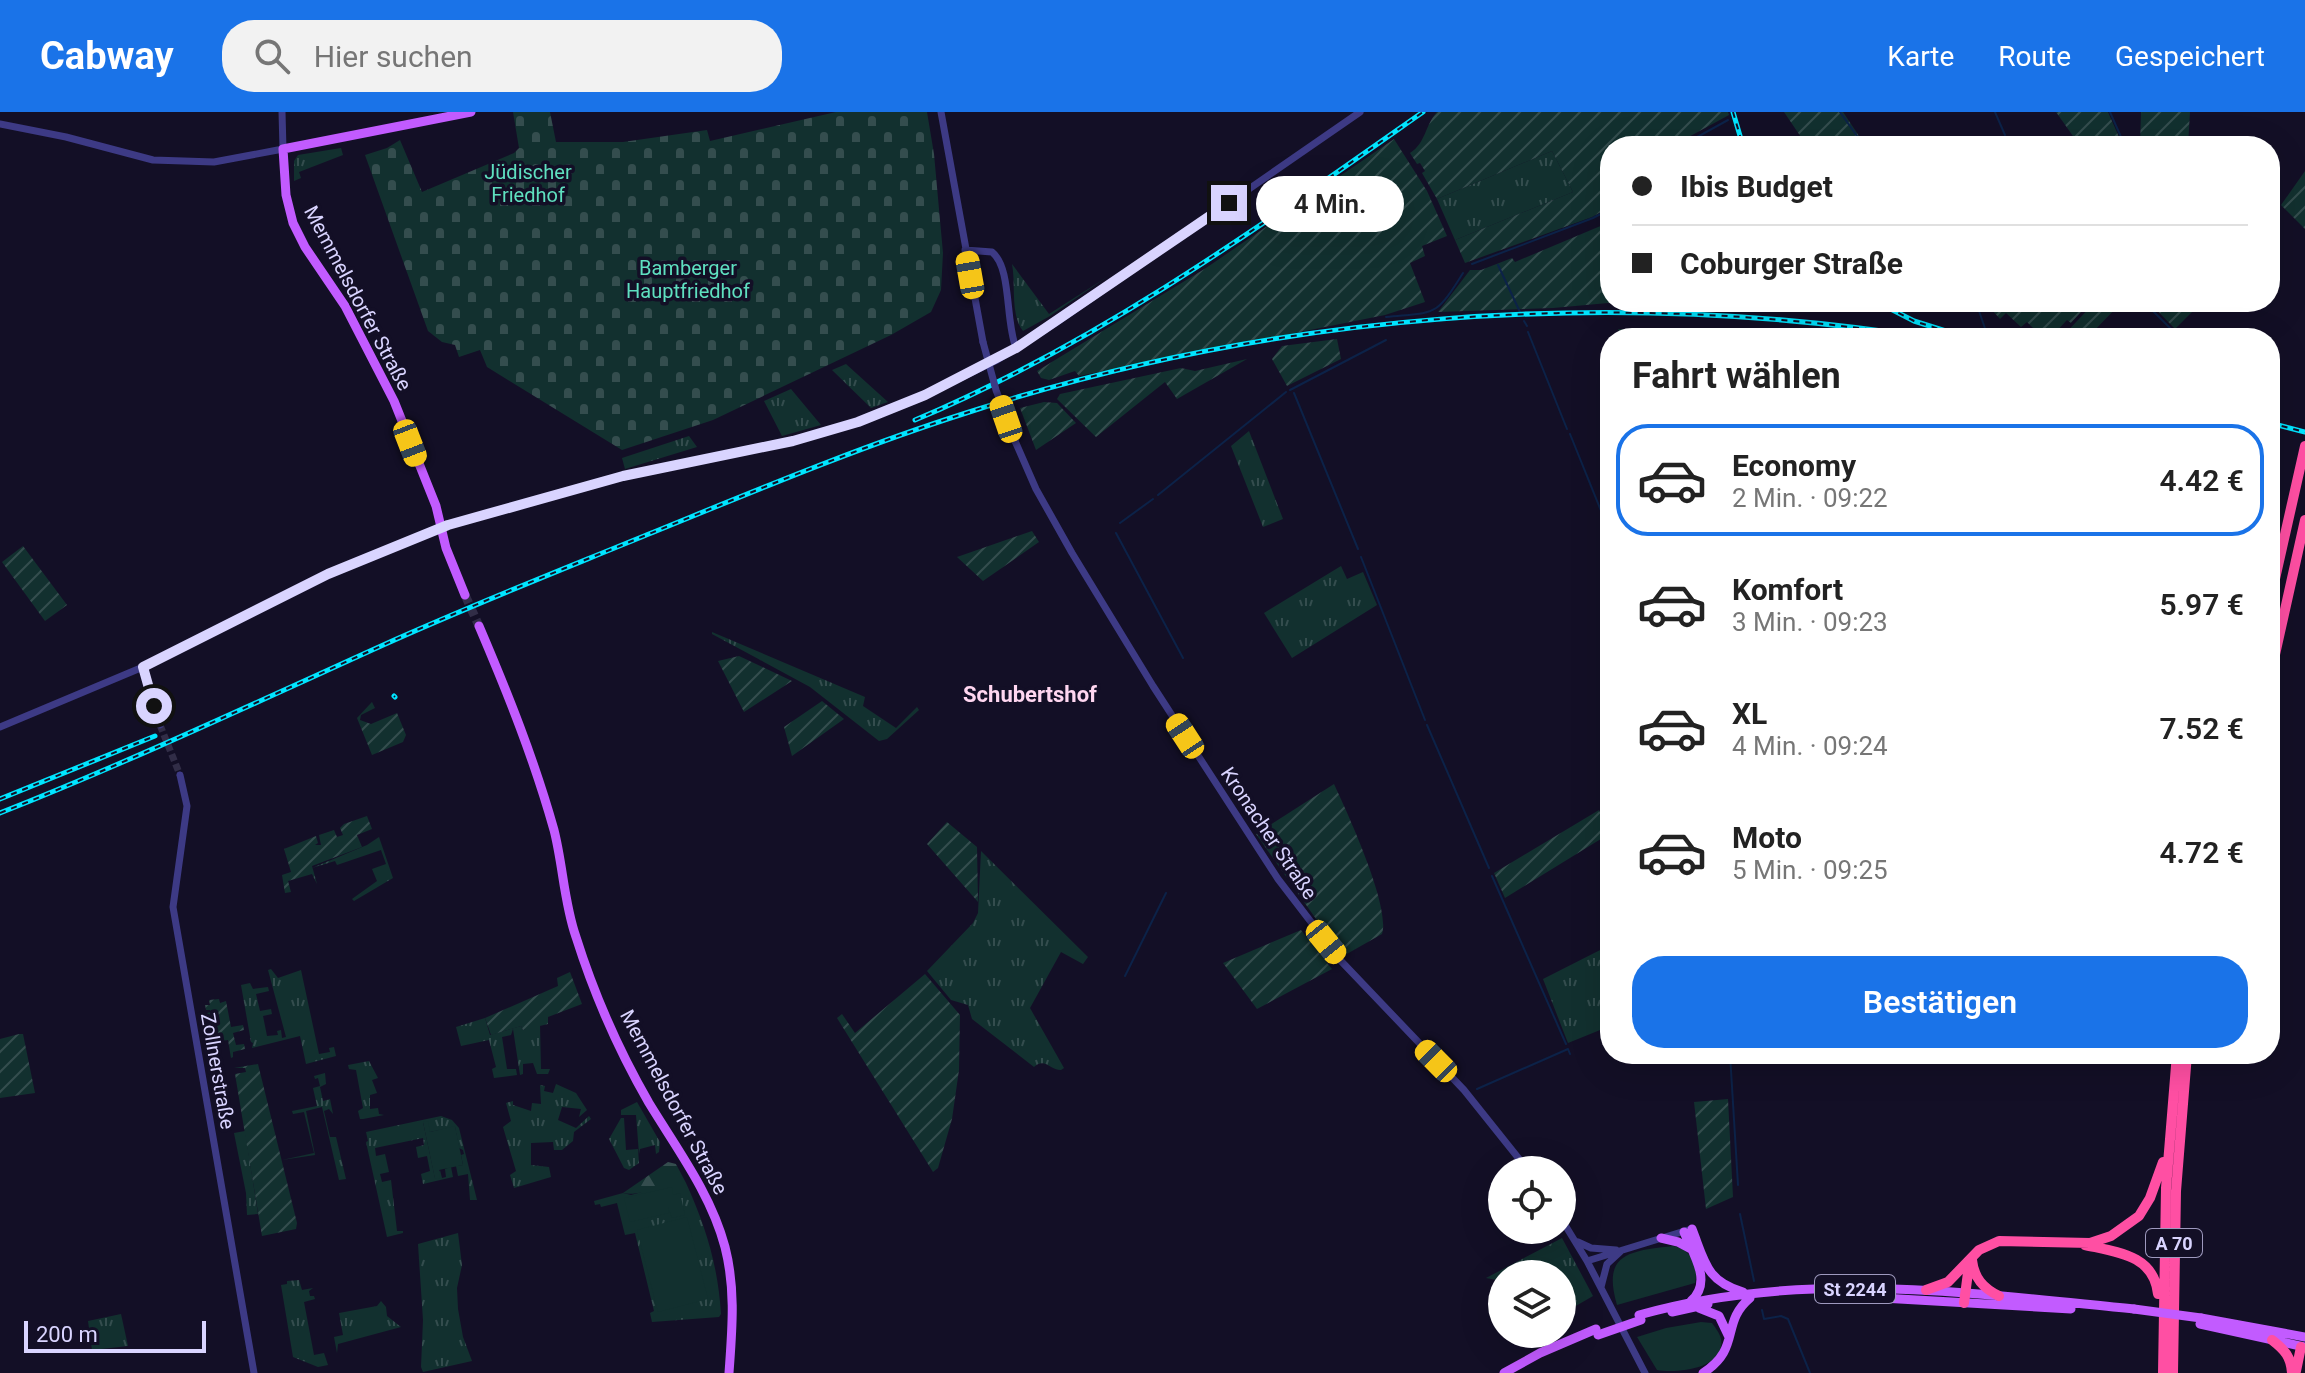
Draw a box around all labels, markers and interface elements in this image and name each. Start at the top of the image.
search box [222,20,782,92]
text: Cabway [40,34,174,78]
icon: search [250,34,294,78]
text: Hier suchen [314,39,473,74]
text: Karte [1887,40,1954,73]
text: Route [1998,40,2071,73]
text: Gespeichert [2115,40,2265,73]
park label: Jüdischer Friedhof [484,160,572,207]
text: Ibis Budget [1680,169,1833,204]
callout: 4 Min. [1257,175,1405,231]
route end [1211,185,1247,221]
text: 4 Min. [1294,189,1366,219]
street label: Memmelsdorfer Straße [299,202,417,394]
text: Coburger Straße [1680,246,1903,281]
car [954,249,986,301]
park label: Bamberger Hauptfriedhof [626,256,750,303]
text: Fahrt wählen [1632,355,1841,397]
car [987,392,1025,446]
car [390,416,430,470]
icon: car [1636,444,1708,516]
text: Economy [1732,448,1856,483]
text: 4.42 € [2159,463,2244,498]
text: 2 Min. · 09:22 [1732,483,1888,513]
icon: car [1636,568,1708,640]
text: Komfort [1732,572,1843,607]
text: 5.97 € [2159,587,2244,622]
text: 3 Min. · 09:23 [1732,607,1888,637]
district label: Schubertshof [963,682,1097,707]
route start [136,688,172,724]
icon: car [1636,692,1708,764]
text: XL [1732,696,1767,731]
car [1162,709,1208,763]
text: 7.52 € [2159,711,2244,746]
text: 4 Min. · 09:24 [1732,731,1888,761]
street label: Kronacher Straße [1216,762,1322,904]
icon: car [1636,816,1708,888]
text: Moto [1732,820,1802,855]
text: 4.72 € [2159,835,2244,870]
text: 5 Min. · 09:25 [1732,855,1888,885]
car [1302,916,1350,968]
button: Bestätigen [1632,956,2248,1048]
street label: Memmelsdorfer Straße [615,1006,733,1198]
street label: Zollnerstraße [196,1011,240,1131]
car [1411,1036,1461,1086]
map controls [1488,1156,1576,1348]
button: locate [1488,1156,1576,1244]
road number: A 70 [2146,1229,2202,1257]
button: layers [1488,1260,1576,1348]
road number: St 2244 [1815,1275,1895,1303]
scale bar [24,1317,206,1353]
text: 200 m [36,1322,98,1347]

